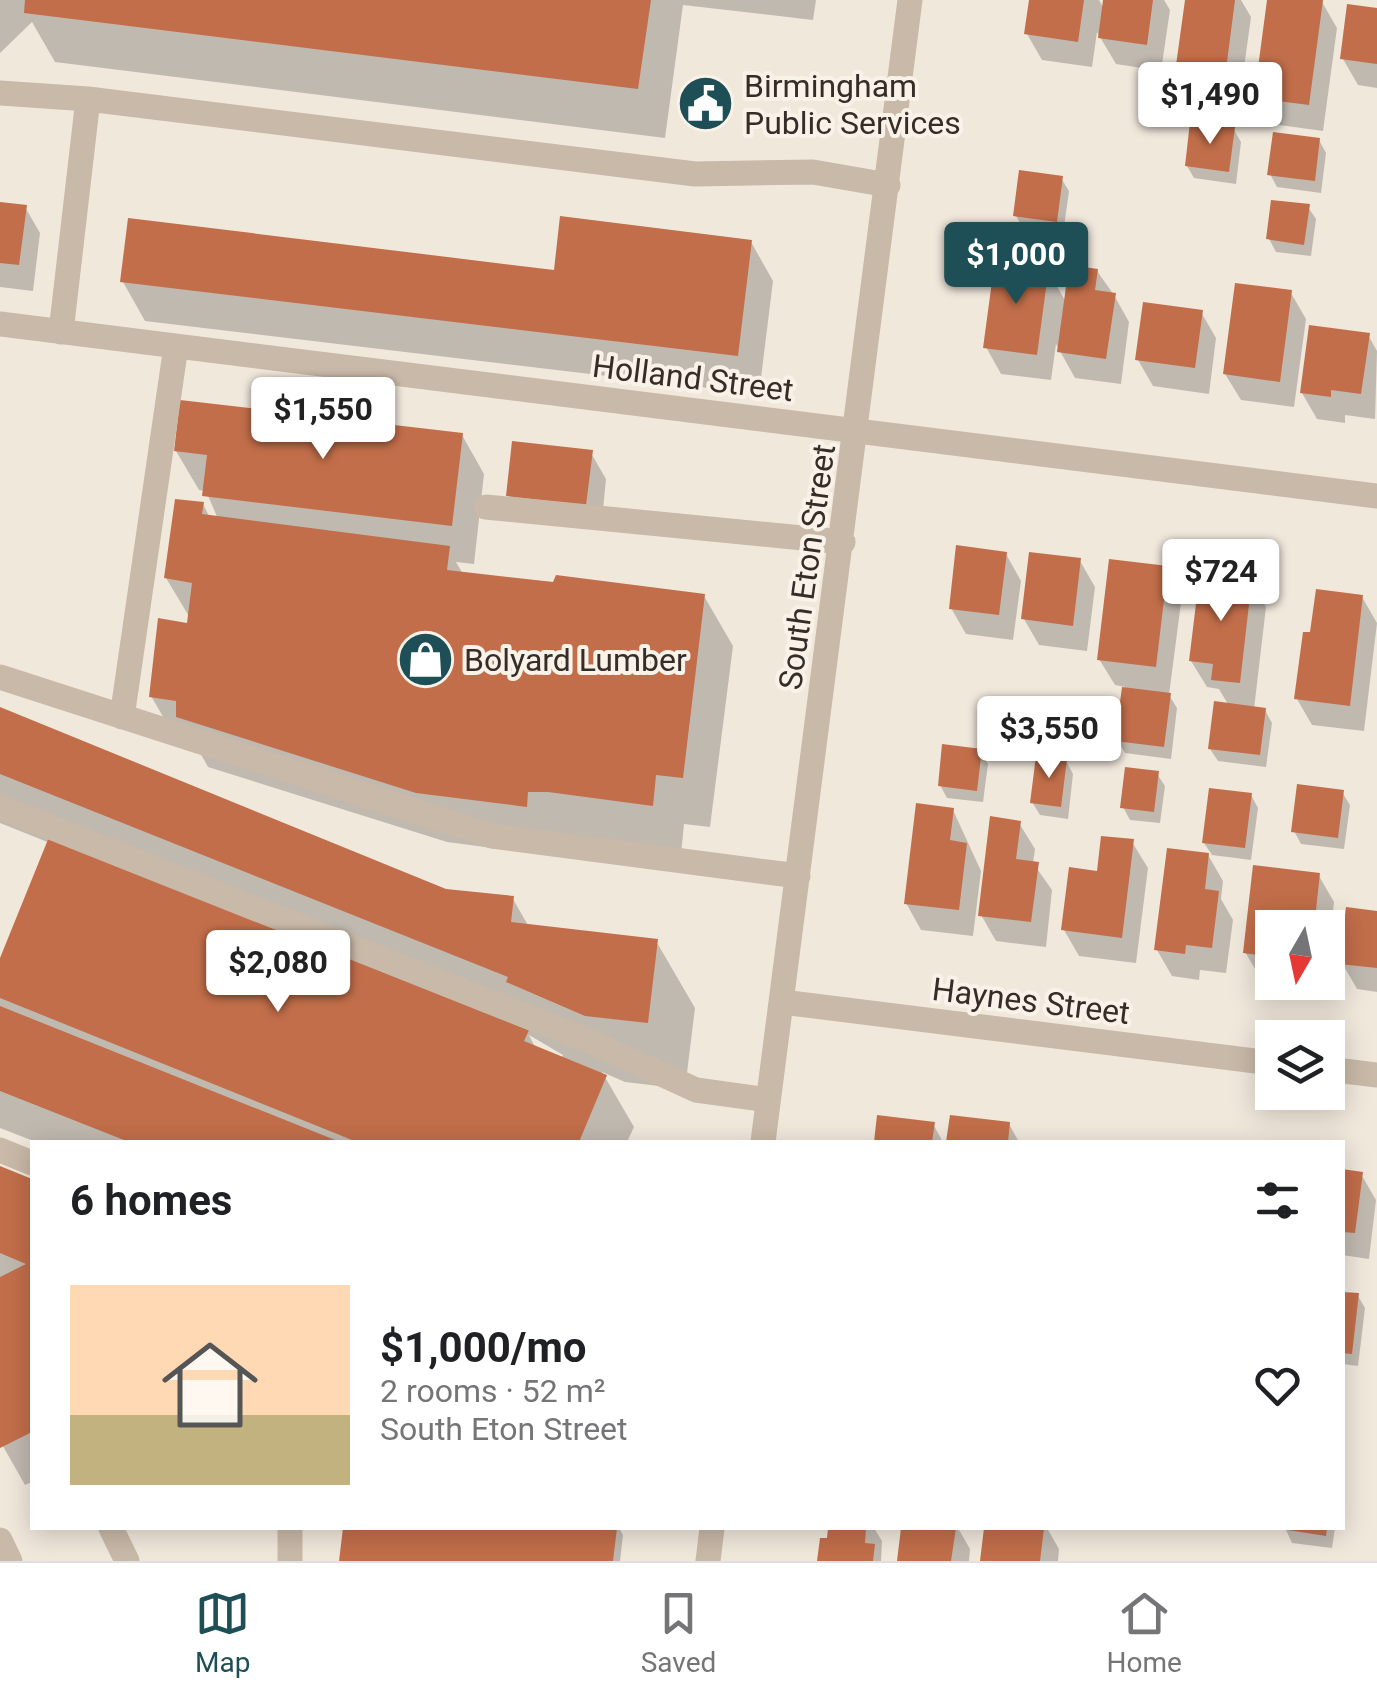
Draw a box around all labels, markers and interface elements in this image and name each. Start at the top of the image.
pin: $1,490 [1129,62,1291,147]
place label: Birmingham Public Services [744,67,961,142]
public building icon: Birmingham Public Services [675,74,735,134]
text: $1,490 [1160,75,1260,113]
pin: $1,000 [935,222,1097,307]
text: $1,000 [966,235,1066,273]
street label: Holland Street [590,347,796,409]
pin: $1,550 [242,377,404,462]
text: $1,550 [273,390,373,428]
street label: South Eton Street [771,442,843,692]
pin: $724 [1162,539,1280,624]
text: $724 [1184,552,1258,590]
shop icon: Bolyard Lumber [395,630,455,690]
place label: Bolyard Lumber [464,641,687,679]
pin: $3,550 [968,696,1130,781]
text: $3,550 [999,709,1099,747]
north arrow [1255,910,1345,1000]
map controls [1255,910,1345,1110]
pin: $2,080 [197,930,359,1015]
text: $2,080 [228,943,328,981]
street label: Haynes Street [930,970,1132,1032]
button: layers [1255,1020,1345,1110]
icon: filters [1250,1173,1305,1228]
text: 6 homes [70,1176,232,1225]
text: $1,000/mo [380,1323,587,1372]
icon: home [150,1325,270,1445]
icon: heart [1250,1358,1305,1413]
text: 2 rooms · 52 m² [380,1372,605,1410]
text: South Eton Street [380,1410,628,1448]
tab: Map [195,1586,250,1679]
tab: Saved [641,1586,716,1679]
tab: Home [1107,1586,1182,1679]

